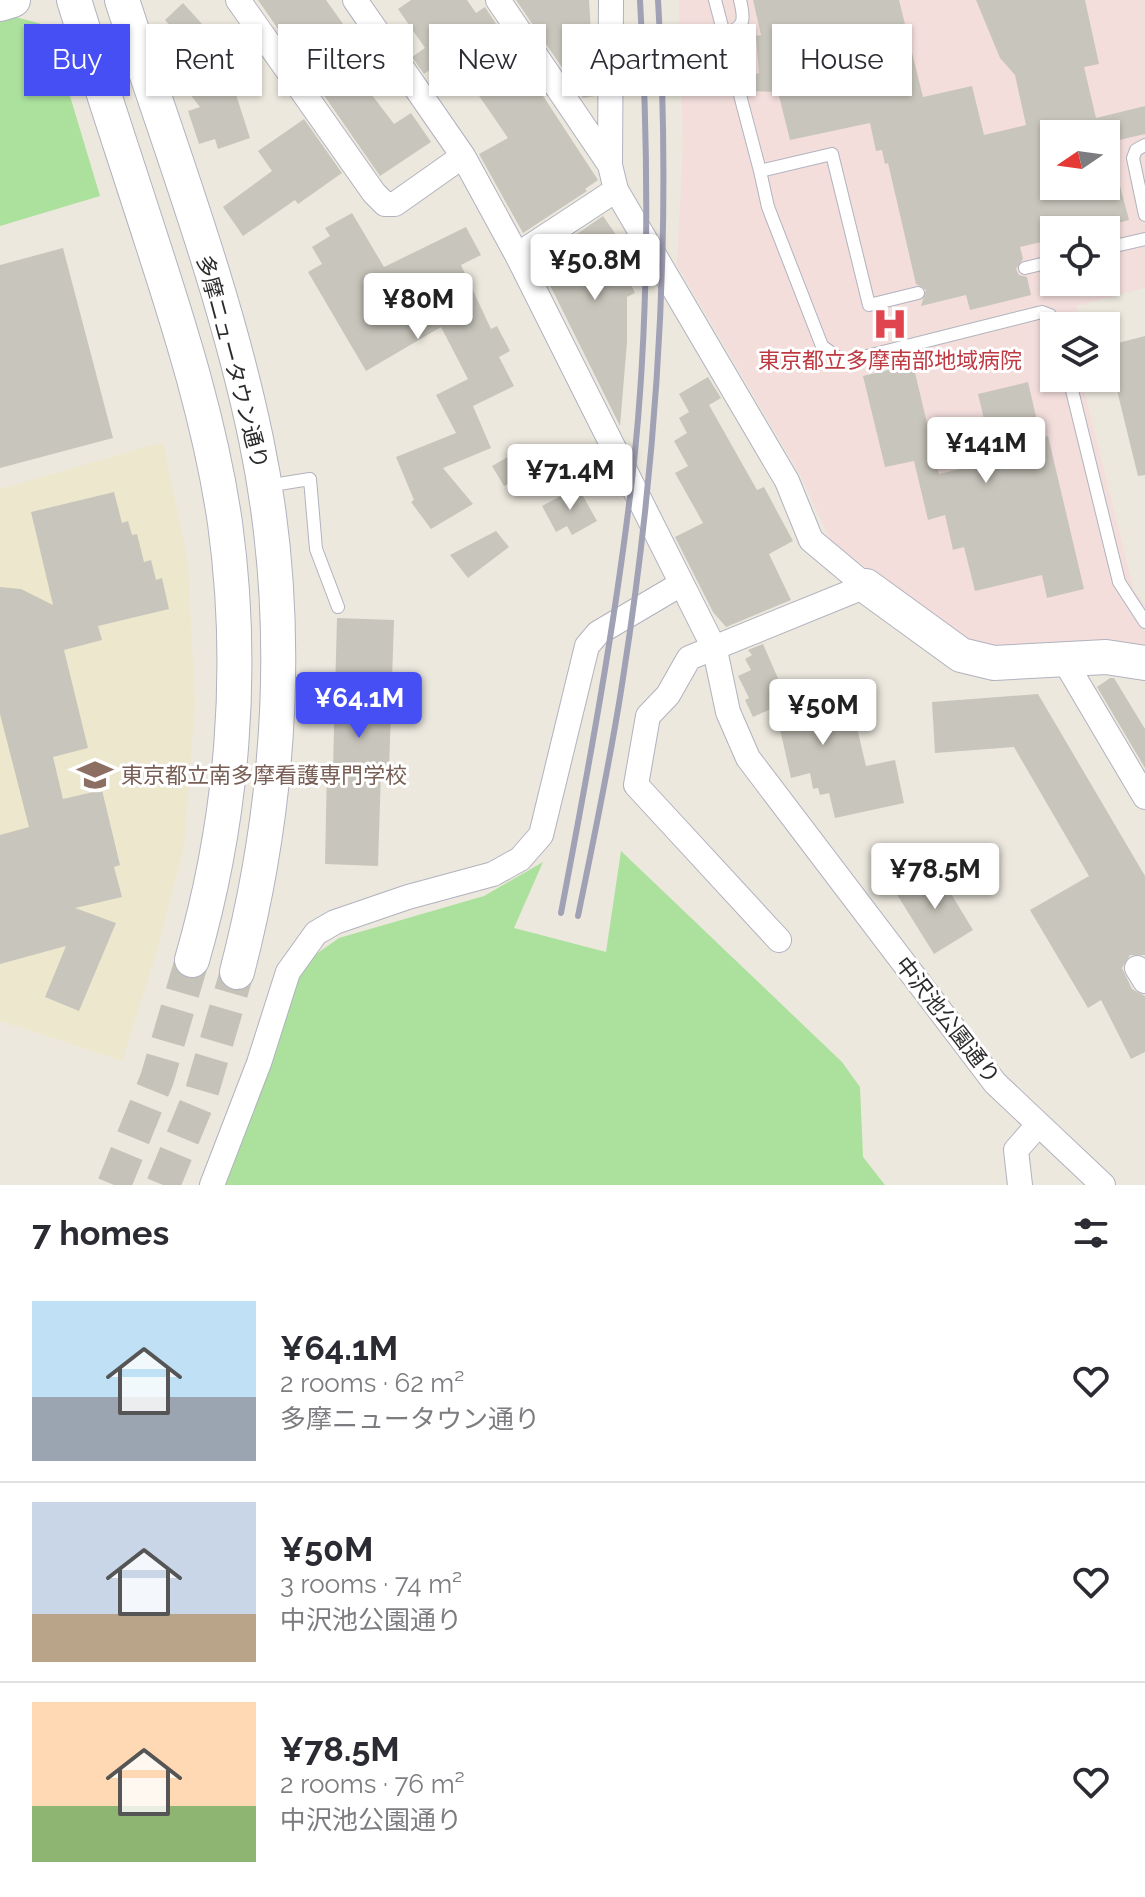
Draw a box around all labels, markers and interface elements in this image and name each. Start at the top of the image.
chip: Buy [24,24,130,96]
chip: Rent [146,24,262,96]
chip: Filters [278,24,413,96]
chip: New [429,24,546,96]
chip: Apartment [562,24,756,96]
chip: House [772,24,912,96]
north arrow [1040,120,1120,200]
map controls [1040,120,1120,392]
button: locate [1040,216,1120,296]
pin: ¥50.8M [530,234,660,302]
text: ¥50.8M [549,245,641,275]
street label: 多摩ニュータウン通り [192,252,274,472]
pin: ¥80M [371,273,465,341]
text: ¥80M [382,284,454,314]
hospital icon: 東京都立多摩南部地域病院 [871,305,909,343]
button: layers [1040,312,1120,392]
place label: 東京都立多摩南部地域病院 [758,347,1022,373]
pin: ¥141M [930,417,1042,485]
text: ¥141M [945,428,1027,458]
pin: ¥71.4M [505,444,635,512]
text: ¥71.4M [525,455,615,485]
pin: ¥64.1M [294,672,424,740]
pin: ¥50M [776,679,870,747]
text: ¥64.1M [314,683,404,713]
text: ¥50M [787,690,859,720]
school or university icon: 東京都立南多摩看護専門学校 [76,756,114,794]
place label: 東京都立南多摩看護専門学校 [121,762,407,788]
pin: ¥78.5M [870,843,1000,911]
text: ¥78.5M [889,854,981,884]
street label: 中沢池公園通り [890,951,1006,1089]
icon: filters [1069,1211,1113,1255]
text: 7 homes [32,1213,169,1253]
text: ¥64.1M [280,1328,398,1368]
icon: home [96,1333,192,1429]
icon: heart [1069,1359,1113,1403]
text: 2 rooms · 62 m² [280,1368,464,1398]
text: 多摩ニュータウン通り [280,1404,540,1434]
text: ¥50M [280,1529,373,1569]
icon: home [96,1534,192,1630]
icon: heart [1069,1560,1113,1604]
text: 3 rooms · 74 m² [280,1569,462,1599]
text: 中沢池公園通り [280,1605,462,1635]
text: ¥78.5M [280,1729,400,1769]
icon: home [96,1734,192,1830]
icon: heart [1069,1760,1113,1804]
text: 2 rooms · 76 m² [280,1769,465,1799]
text: 中沢池公園通り [280,1805,462,1835]

